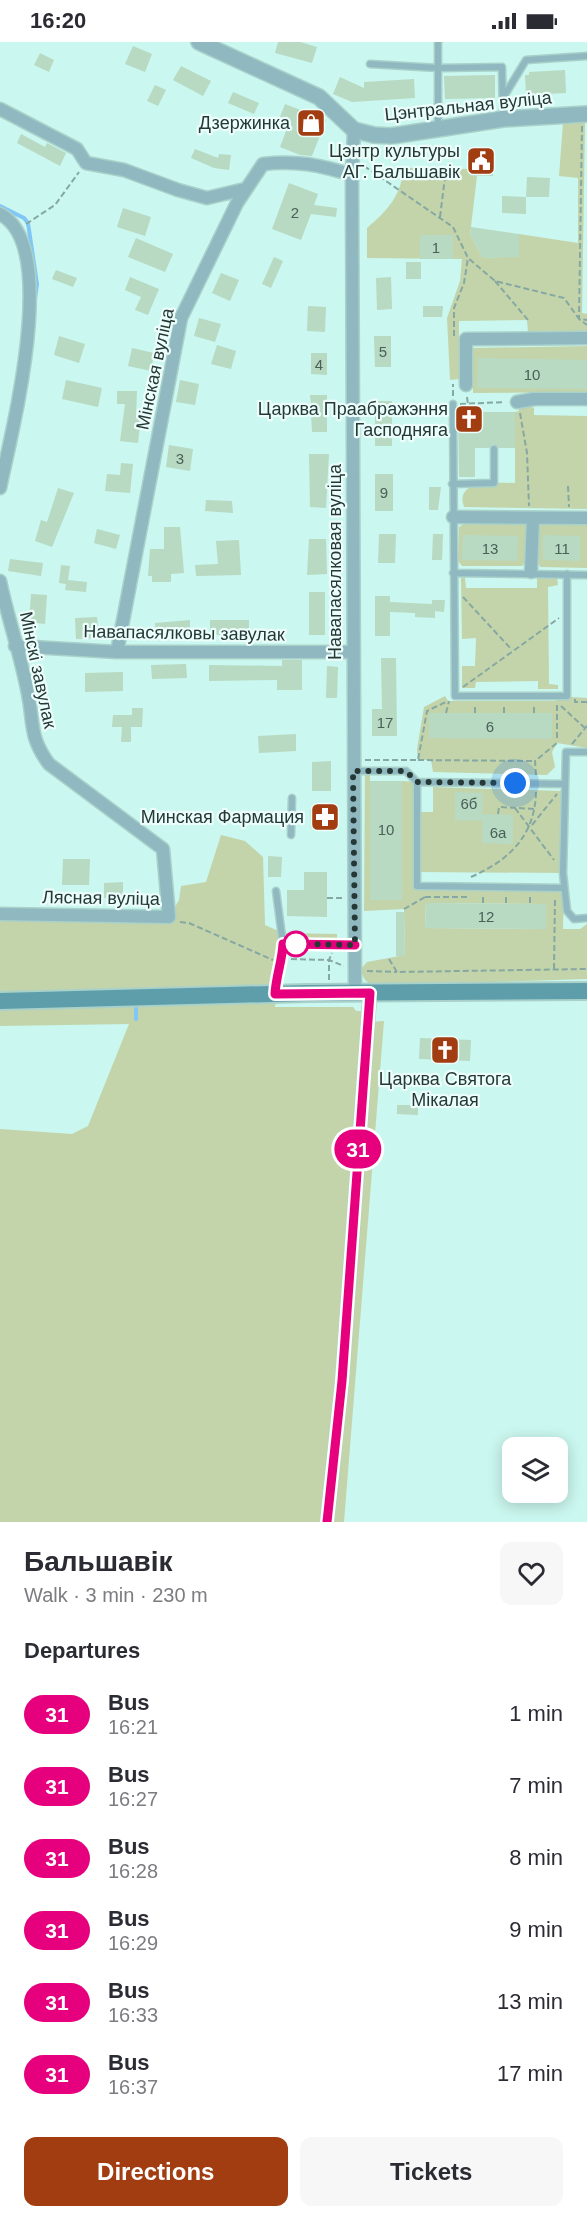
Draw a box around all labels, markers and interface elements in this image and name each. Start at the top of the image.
text: 16:20 [30,8,86,33]
street label: Цэнтральная вуліца [383,87,554,125]
shop icon: Дзержинка [295,107,327,139]
place label: Дзержинка [199,113,291,133]
place label: Цэнтр культуры АГ. Бальшавік [329,141,460,182]
public building icon: Цэнтр культуры АГ. Бальшавік [465,145,497,177]
house number: 2 [291,204,299,221]
house number: 1 [432,239,440,256]
street label: Мінская вуліца [132,306,178,432]
house number: 5 [379,343,387,360]
house number: 4 [315,356,323,373]
house number: 10 [524,366,540,383]
place label: Царква Праабражэння Гасподняга [258,399,449,440]
church icon: Царква Праабражэння Гасподняга [453,403,485,435]
house number: 3 [176,450,184,467]
street label: Навапасялковая вуліца [325,463,345,660]
house number: 9 [380,484,388,501]
house number: 13 [482,540,498,557]
house number: 11 [554,540,570,557]
street label: Мінскі завулак [16,610,60,731]
street label: Навапасялковы завулак [83,621,285,645]
house number: 17 [377,714,393,731]
house number: 6 [486,718,494,735]
your location [500,768,530,798]
house number: 6б [461,795,477,812]
pharmacy icon: Минская Фармация [309,801,341,833]
place label: Минская Фармация [141,807,304,827]
house number: 10 [378,821,394,838]
house number: 6а [490,824,507,841]
street label: Лясная вуліца [42,887,161,909]
house number: 12 [478,908,494,925]
unlabelled marker [283,931,309,957]
church icon: Царква Святога Мікалая [429,1034,461,1066]
place label: Царква Святога Мікалая [379,1069,512,1110]
line badge: 31 [331,1130,385,1168]
text: 31 [346,1138,370,1161]
map controls [502,1437,568,1503]
button: layers [502,1437,568,1503]
button: heart [500,1542,563,1605]
text: Бальшавік [24,1546,173,1577]
text: Walk · 3 min · 230 m [24,1584,208,1606]
text: Departures [24,1638,140,1663]
text: Bus [108,1690,150,1715]
text: 1 min [509,1701,563,1726]
text: 31 [45,1703,69,1726]
text: 16:21 [108,1716,158,1738]
text: Bus [108,1762,150,1787]
text: 7 min [509,1773,563,1798]
text: 31 [45,1775,69,1798]
text: 16:27 [108,1788,158,1810]
text: Bus [108,1834,150,1859]
text: 8 min [509,1845,563,1870]
text: 31 [45,1847,69,1870]
text: 16:28 [108,1860,158,1882]
text: Bus [108,1906,150,1931]
text: 9 min [509,1917,563,1942]
text: 31 [45,1919,69,1942]
text: 16:29 [108,1932,158,1954]
text: Bus [108,1978,150,2003]
text: 13 min [497,1989,563,2014]
text: 31 [45,1991,69,2014]
text: 16:33 [108,2004,158,2026]
text: Bus [108,2050,150,2075]
text: 17 min [497,2061,563,2086]
text: 31 [45,2063,69,2086]
text: 16:37 [108,2076,158,2098]
button: Directions [24,2137,288,2206]
button: Tickets [300,2137,563,2206]

